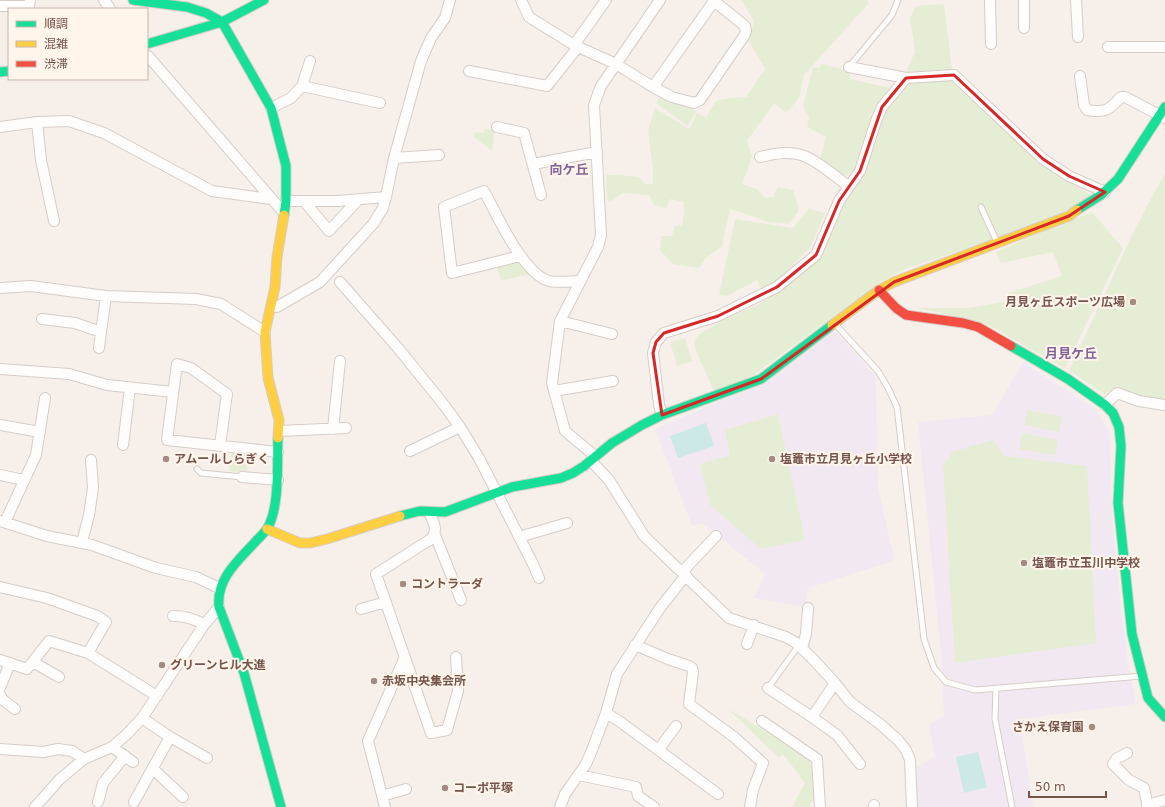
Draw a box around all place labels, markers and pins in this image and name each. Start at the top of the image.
place label: 月見ヶ丘スポーツ広場 [1005,295,1125,309]
marker: 月見ヶ丘スポーツ広場 [1128,297,1138,307]
place label: アムールしらぎく [174,452,269,466]
place label: 塩竈市立月見ヶ丘小学校 [780,452,912,466]
marker: アムールしらぎく [161,454,171,464]
marker: 塩竈市立月見ヶ丘小学校 [767,454,777,464]
place label: 塩竈市立玉川中学校 [1032,556,1140,570]
marker: 塩竈市立玉川中学校 [1019,558,1029,568]
place label: コントラーダ [411,577,483,591]
marker: コントラーダ [398,579,408,589]
place label: グリーンヒル大進 [170,658,265,672]
marker: グリーンヒル大進 [157,660,167,670]
place label: 赤坂中央集会所 [382,674,466,688]
marker: 赤坂中央集会所 [369,676,379,686]
place label: さかえ保育園 [1012,720,1084,734]
marker: さかえ保育園 [1087,722,1097,732]
place label: コーポ平塚 [453,781,513,795]
marker: コーポ平塚 [440,783,450,793]

